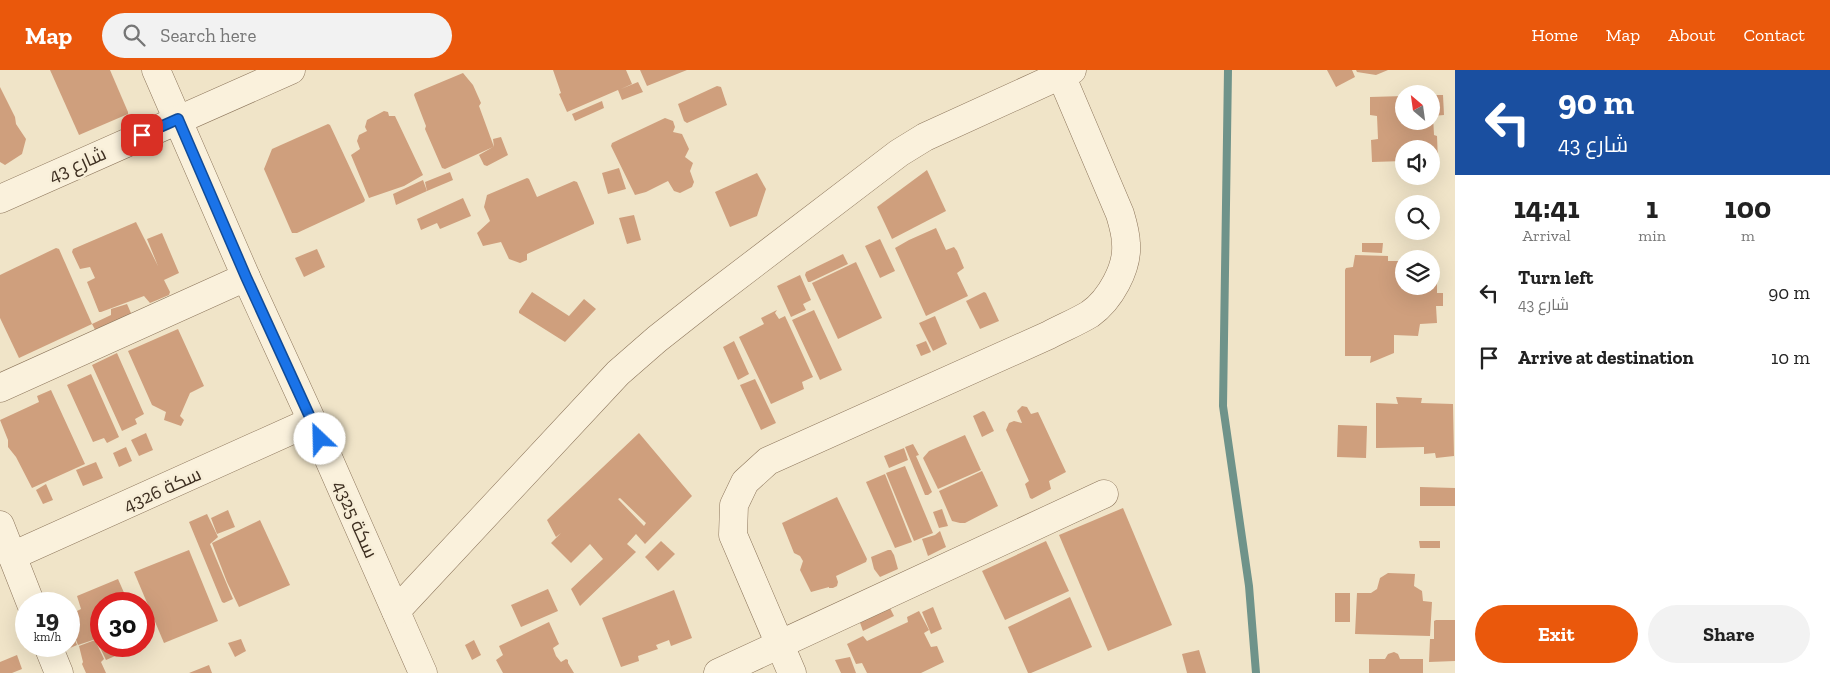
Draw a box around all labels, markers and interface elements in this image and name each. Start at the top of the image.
search box [102,13,452,58]
text: Map [25,21,72,50]
icon: search [120,21,148,49]
text: Search here [160,24,257,47]
text: Home [1531,24,1578,46]
text: Map [1606,24,1640,46]
text: About [1668,24,1715,46]
text: Contact [1743,24,1805,46]
text: 90 m [1558,81,1634,123]
north arrow [1395,85,1440,130]
map controls [1395,85,1440,295]
icon: left [1475,90,1540,155]
pin [121,114,163,156]
icon: arrive [128,121,156,149]
text: شارع 43 [1558,131,1628,158]
button: sound [1395,140,1440,185]
street label: شارع 43 [45,142,110,189]
text: 14:41 [1514,190,1580,226]
text: 1 [1646,190,1658,226]
text: 100 [1725,190,1771,226]
button: search [1395,195,1440,240]
text: Arrival [1523,226,1571,245]
text: min [1638,226,1666,245]
text: m [1741,226,1755,245]
button: layers [1395,250,1440,295]
text: Turn left [1518,266,1593,289]
icon: left [1475,279,1503,307]
text: 90 m [1768,281,1810,304]
text: شارع 43 [1518,295,1569,314]
icon: arrive [1475,344,1503,372]
text: Arrive at destination [1518,346,1694,369]
text: 10 m [1771,346,1810,369]
position arrow [293,412,345,464]
street label: سكة 4326 [120,462,205,517]
street label: سكة 4325 [328,477,383,562]
speed limit sign: 30 [90,592,155,657]
text: 19 [36,603,59,633]
button: Exit [1475,605,1638,663]
button: Share [1648,605,1810,663]
text: km/h [34,630,61,644]

